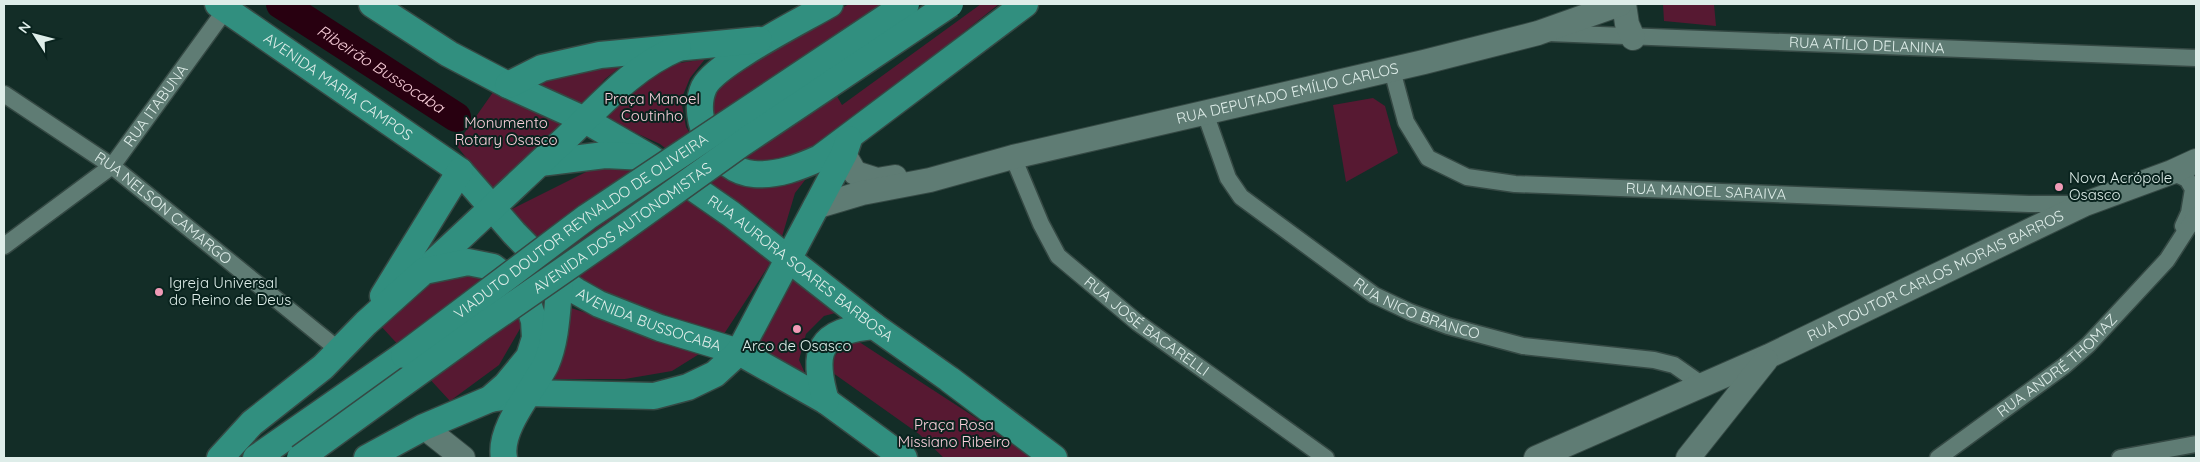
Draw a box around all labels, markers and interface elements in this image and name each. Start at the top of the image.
north arrow [10,10,60,60]
text: N [14,18,35,37]
water label: Ribeirão Bussocaba [313,20,450,118]
street label: AVENIDA MARIA CAMPOS [260,29,417,145]
street label: RUA ATÍLIO DELANINA [1789,32,1945,57]
street label: RUA DEPUTADO EMÍLIO CARLOS [1174,58,1400,128]
street label: RUA ITABUNA [119,60,192,150]
park label: Praça Manoel Coutinho [604,89,700,125]
park label: Monumento Rotary Osasco [454,113,558,149]
street label: VIADUTO DOUTOR REYNALDO DE OLIVEIRA [450,129,712,323]
street label: RUA NELSON CAMARGO [91,147,236,268]
street label: AVENIDA DOS AUTONOMISTAS [529,158,715,297]
place label: Nova Acrópole Osasco [2069,168,2172,204]
street label: RUA MANOEL SARAIVA [1625,178,1787,204]
marker: Nova Acrópole Osasco [2053,181,2065,193]
street label: RUA AURORA SOARES BARBOSA [704,191,897,346]
street label: RUA DOUTOR CARLOS MORAIS BARROS [1804,206,2067,345]
street label: RUA JOSÉ BACARELLI [1080,272,1213,380]
place label: Igreja Universal do Reino de Deus [169,273,291,309]
street label: RUA NICO BRANCO [1350,273,1482,343]
street label: AVENIDA BUSSOCABA [573,283,724,355]
marker: Igreja Universal do Reino de Deus [153,286,165,298]
street label: RUA ANDRÉ THOMAZ [1993,310,2121,421]
marker: Arco de Osasco [791,323,803,335]
place label: Arco de Osasco [742,336,852,355]
park label: Praça Rosa Missiano Ribeiro [898,415,1010,451]

